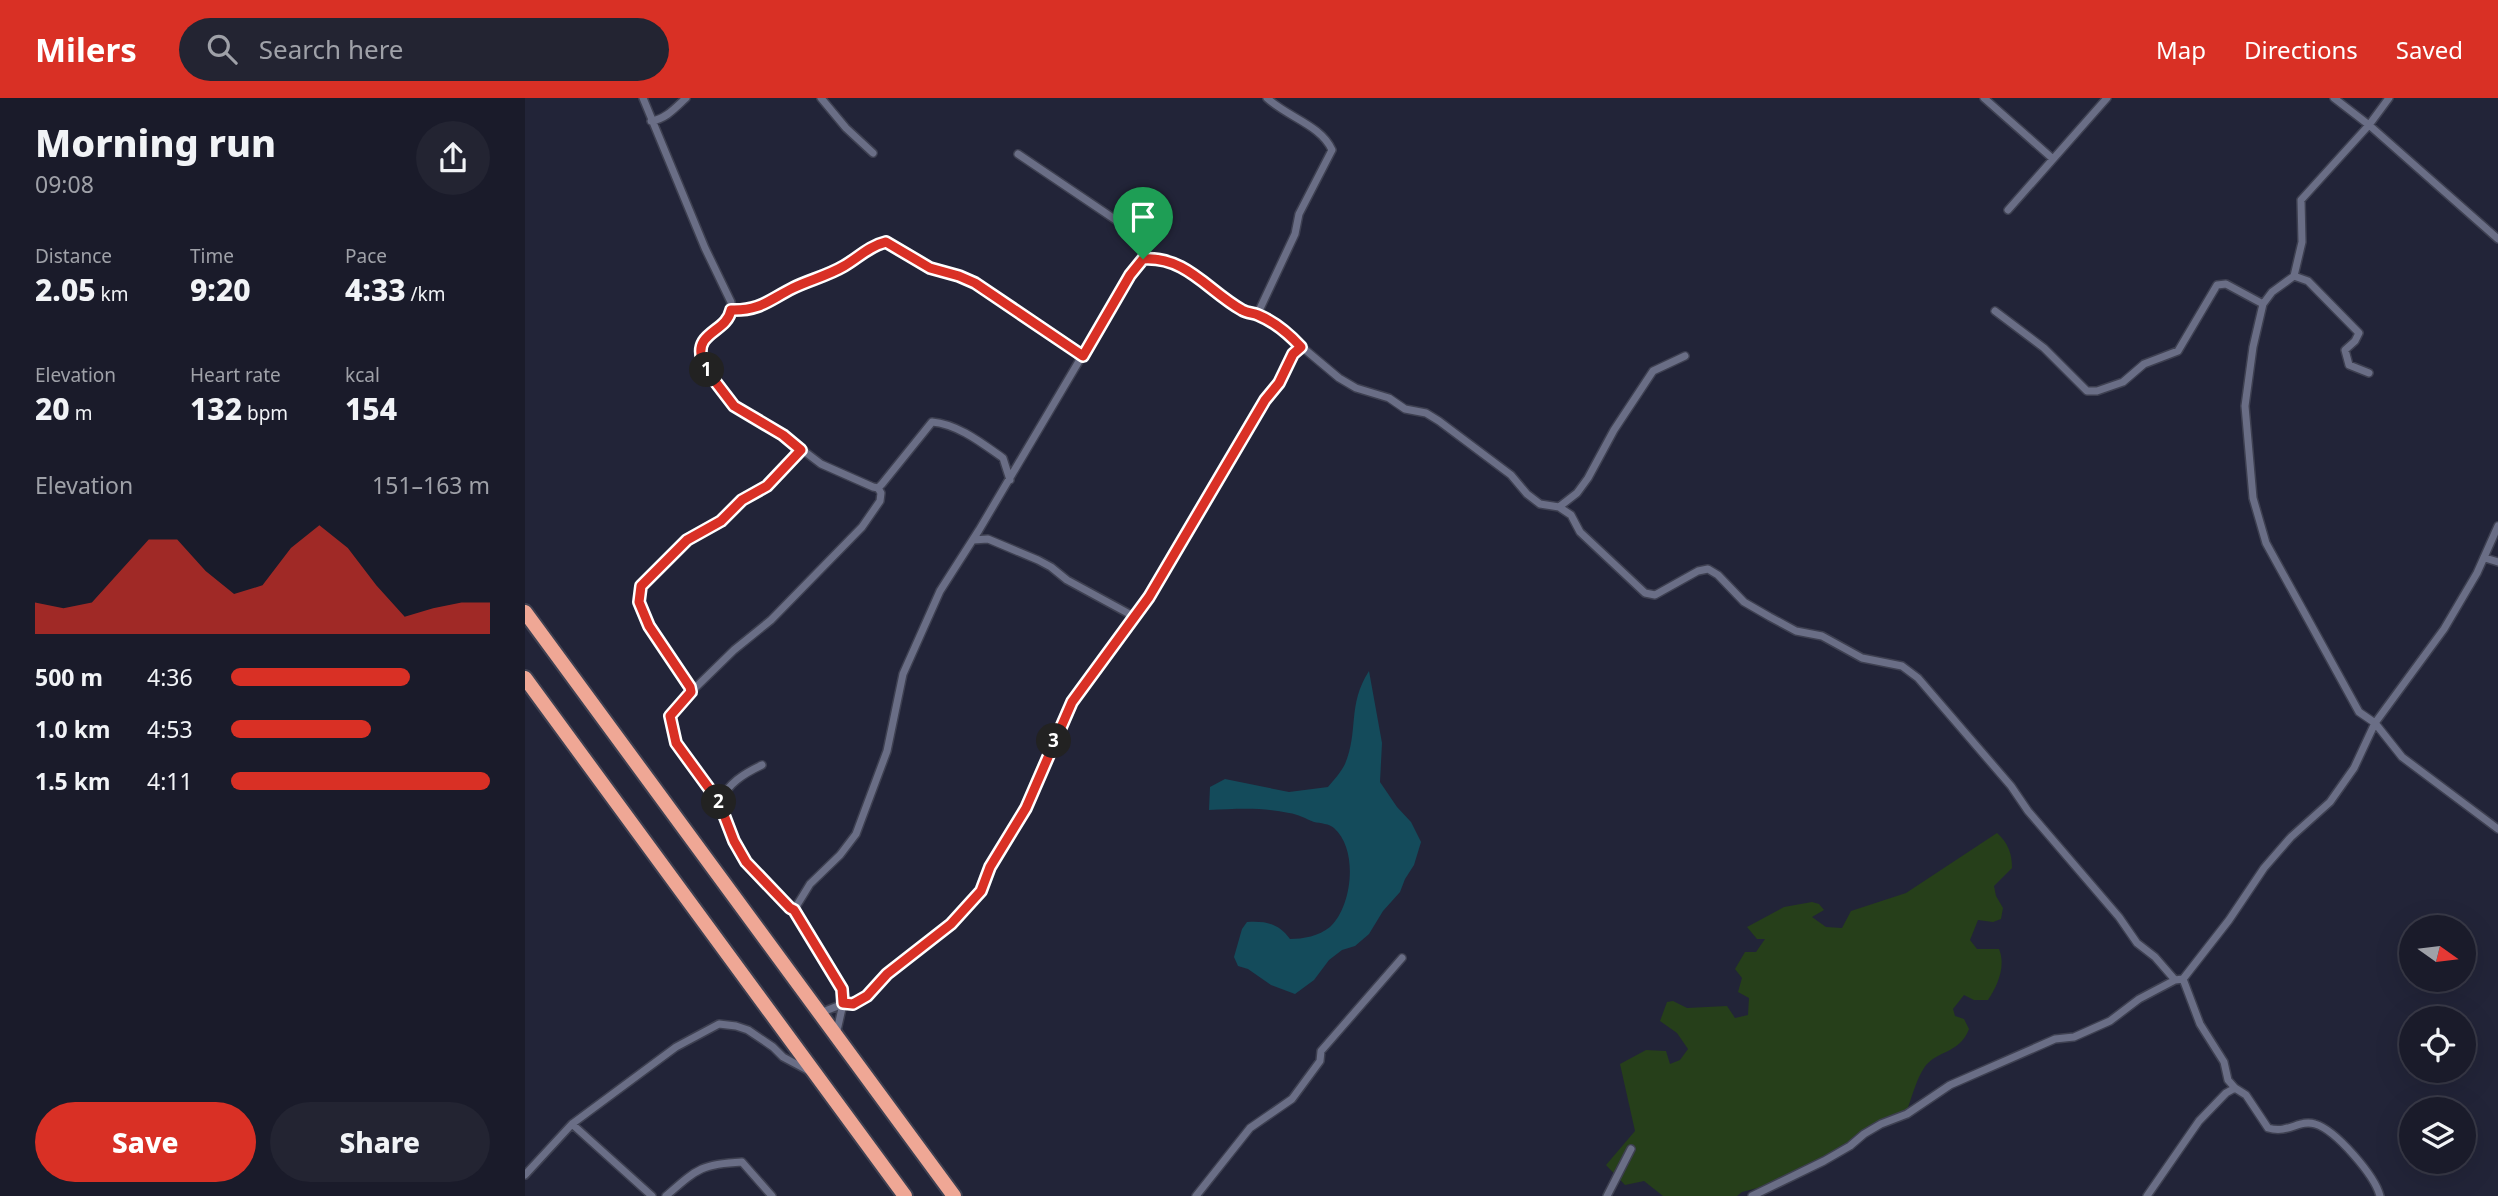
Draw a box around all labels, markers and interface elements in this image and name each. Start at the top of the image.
search box [179,18,669,81]
text: Milers [35,27,137,72]
icon: search [203,30,241,68]
text: Search here [259,31,404,67]
text: Map [2156,33,2206,66]
text: Directions [2244,33,2358,66]
text: Saved [2396,33,2463,66]
text: Morning run [35,116,276,168]
button: share [416,121,490,195]
text: 09:08 [35,168,94,200]
pin [1113,187,1173,259]
icon: arrive [1124,198,1162,236]
text: Distance [35,243,112,269]
text: Time [190,243,234,269]
text: Pace [345,243,387,269]
text: 2.05 [35,269,96,310]
text: 9:20 [190,269,251,310]
text: 4:33 [345,269,406,310]
text: km [96,281,128,307]
text: /km [406,281,446,307]
pin: 1 [689,352,725,388]
text: 1 [701,356,712,382]
text: Elevation [35,362,116,388]
text: Heart rate [190,362,281,388]
text: kcal [345,362,380,388]
text: 20 [35,388,70,429]
text: 132 [190,388,242,429]
text: 154 [345,388,397,429]
text: m [70,400,92,426]
text: bpm [242,400,288,426]
text: Elevation [35,469,133,501]
text: 151–163 m [372,469,490,501]
text: 500 m [35,661,103,693]
text: 4:36 [147,661,193,693]
text: 1.0 km [35,713,110,745]
text: 4:53 [147,713,193,745]
pin: 3 [1037,724,1071,758]
text: 3 [1048,727,1059,753]
text: 1.5 km [35,765,110,797]
text: 4:11 [147,765,193,797]
pin: 2 [701,784,737,820]
text: 2 [713,788,724,814]
north arrow [2399,915,2476,992]
map controls [2399,915,2476,1174]
button: locate [2399,1006,2476,1083]
button: layers [2399,1097,2476,1174]
button: Save [35,1102,256,1182]
button: Share [270,1102,490,1182]

